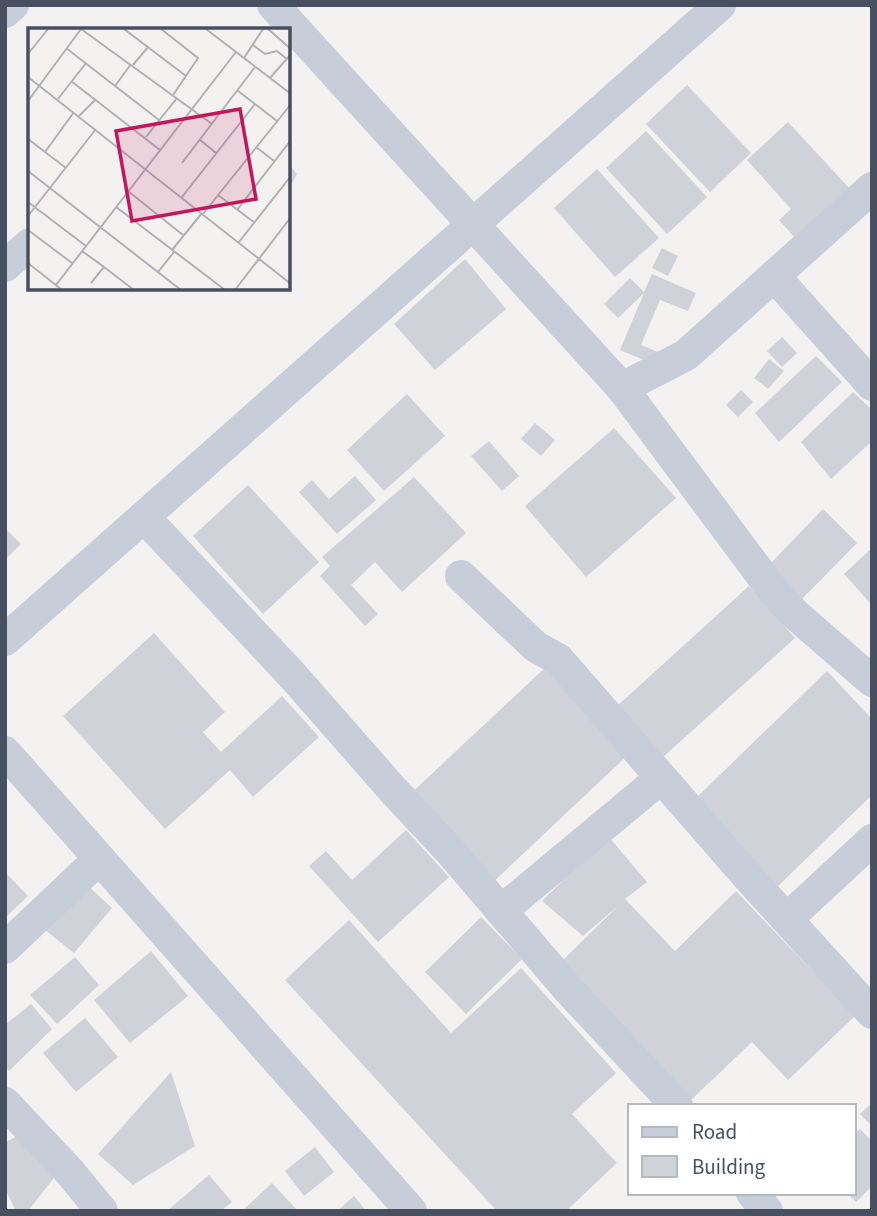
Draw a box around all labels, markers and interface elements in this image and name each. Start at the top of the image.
inset map [28,28,290,290]
legend [628,1104,856,1195]
text: Road [692,1117,737,1147]
text: Building [692,1152,766,1182]

